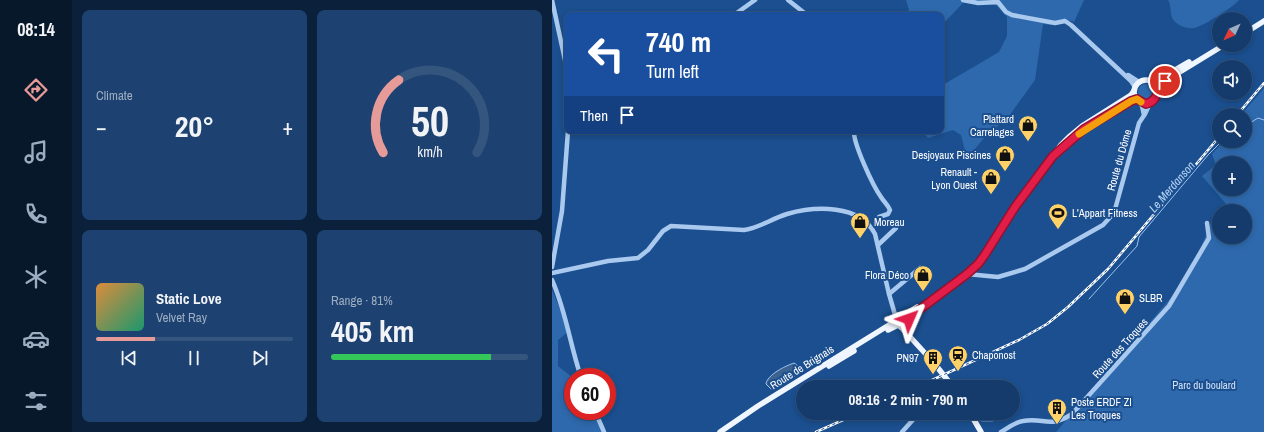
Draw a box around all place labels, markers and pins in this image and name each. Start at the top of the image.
pin [1148,64,1182,98]
place label: Plattard Carrelages [970,112,1014,139]
shop icon: Plattard Carrelages [1017,114,1039,142]
shop icon: Desjoyaux Piscines [994,144,1016,172]
place label: Desjoyaux Piscines [912,148,991,162]
place label: Renault - Lyon Ouest [931,165,977,192]
shop icon: Renault - Lyon Ouest [980,167,1002,195]
sports icon: L'Appart Fitness [1047,202,1069,230]
place label: L'Appart Fitness [1072,206,1138,220]
shop icon: Moreau [849,211,871,239]
place label: Moreau [874,215,905,229]
shop icon: Flora Déco [912,264,934,292]
place label: Flora Déco [865,268,909,282]
shop icon: SLBR [1114,287,1136,315]
place label: SLBR [1139,291,1163,305]
station icon: Chaponost [947,344,969,372]
building icon: PN97 [922,347,944,375]
place label: Chaponost [972,348,1016,362]
place label: PN97 [896,351,919,365]
place label: Poste ERDF ZI Les Troques [1071,395,1132,422]
building icon: Poste ERDF ZI Les Troques [1046,397,1068,425]

